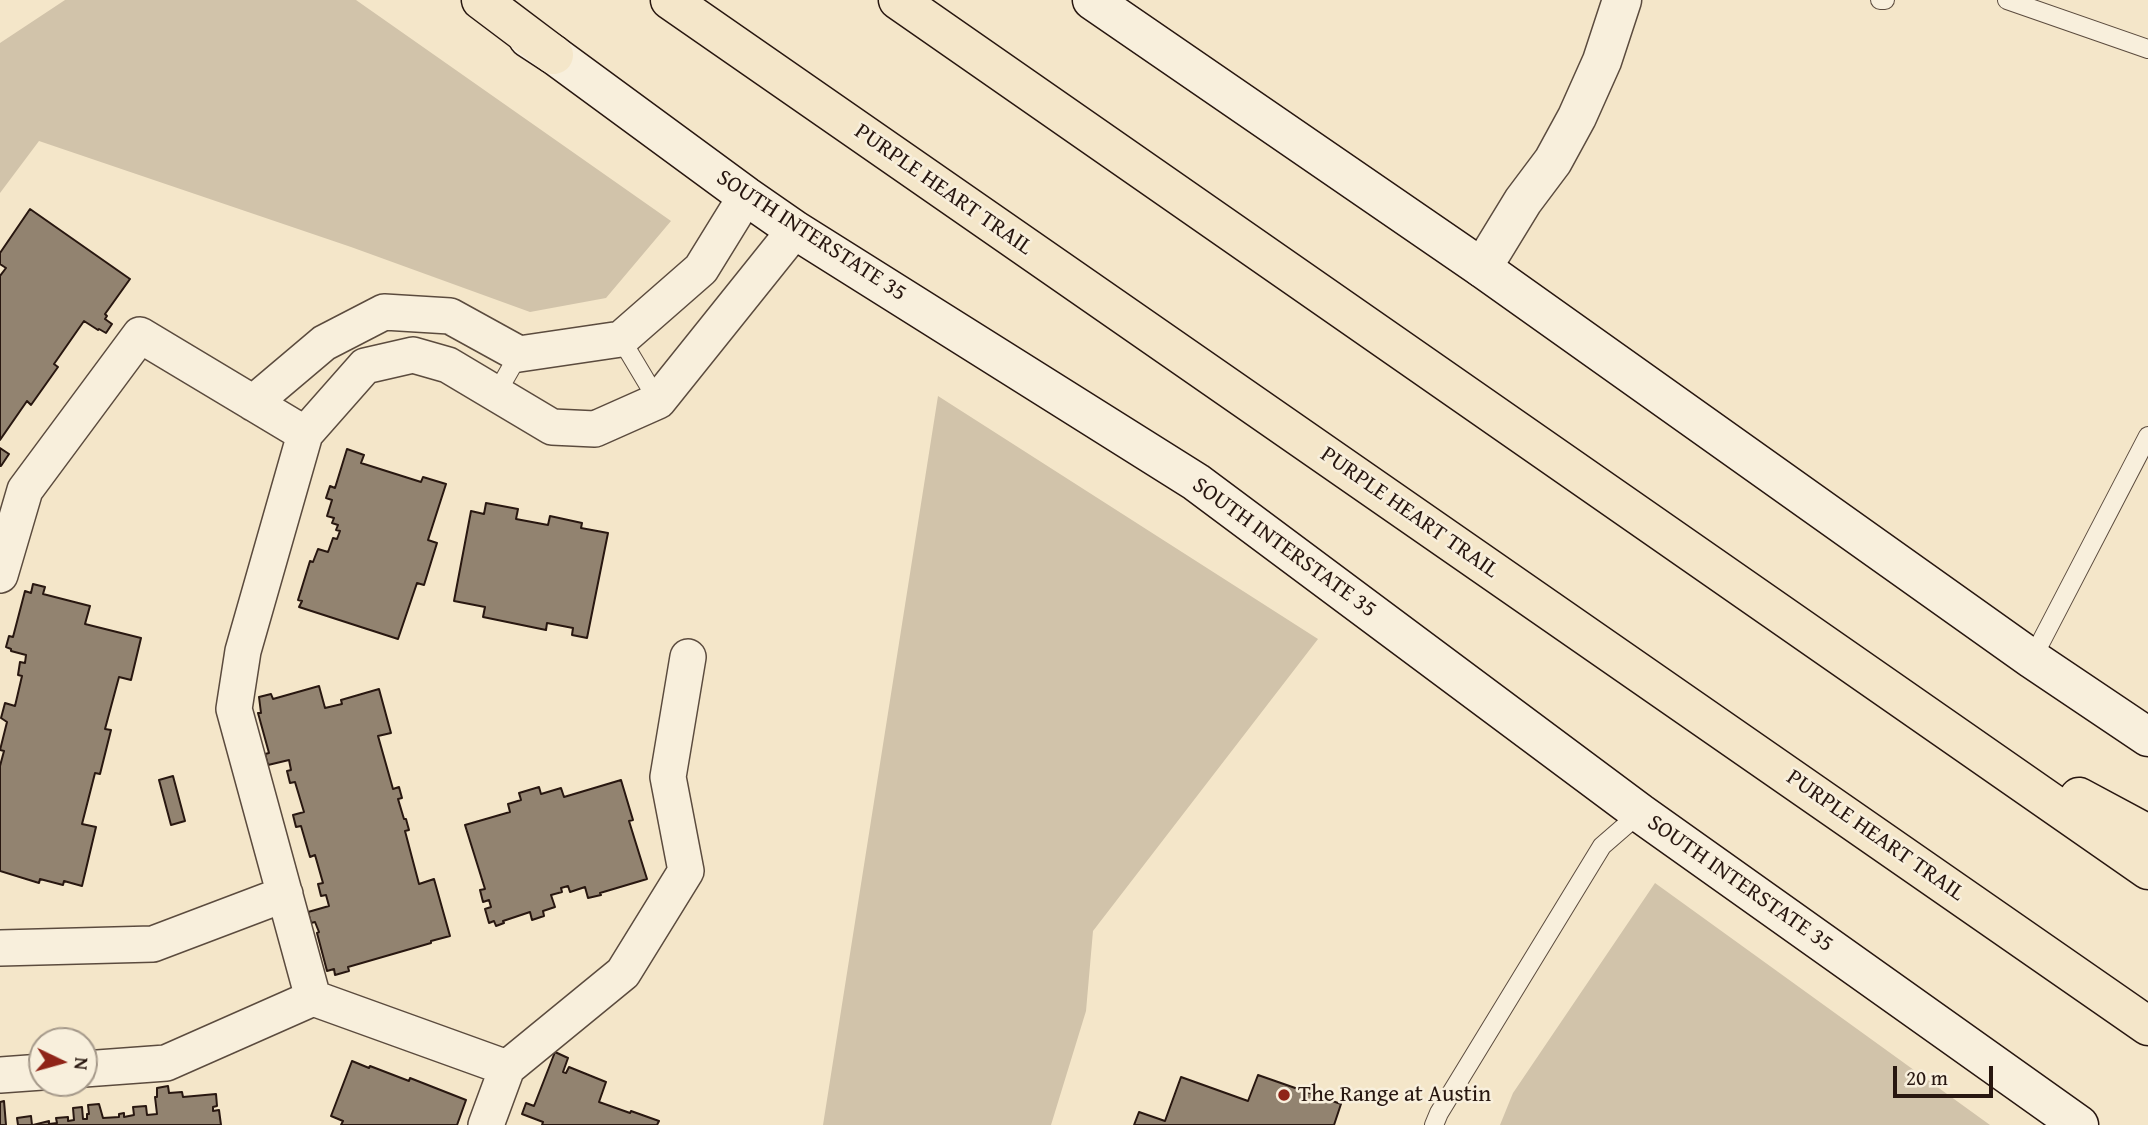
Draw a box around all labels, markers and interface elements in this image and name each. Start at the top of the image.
street label: PURPLE HEART TRAIL [849,118,1037,262]
street label: SOUTH INTERSTATE 35 [711,164,911,308]
street label: PURPLE HEART TRAIL [1315,441,1503,585]
street label: SOUTH INTERSTATE 35 [1187,472,1381,624]
street label: PURPLE HEART TRAIL [1781,764,1969,908]
street label: SOUTH INTERSTATE 35 [1642,809,1838,959]
north arrow [28,1027,98,1097]
scale bar [1896,1052,1996,1096]
text: N [67,1056,96,1071]
text: 20 m [1906,1062,1948,1093]
place label: The Range at Austin [1298,1081,1491,1109]
marker: The Range at Austin [1276,1087,1292,1103]

